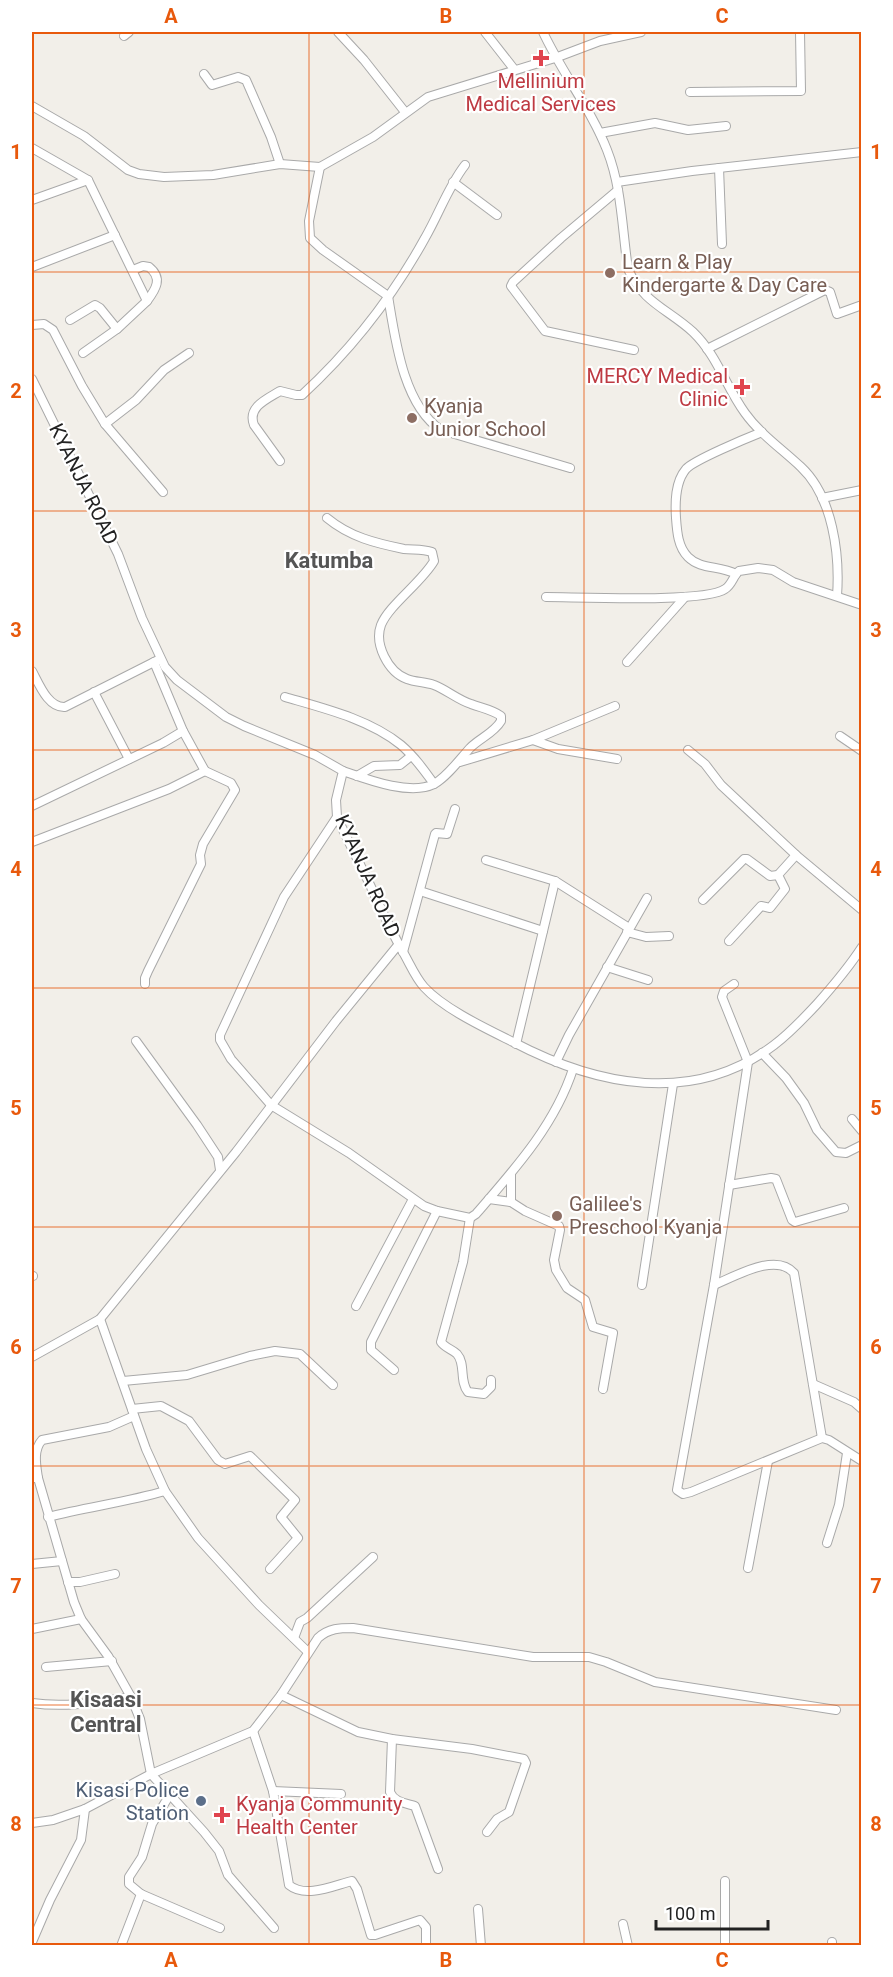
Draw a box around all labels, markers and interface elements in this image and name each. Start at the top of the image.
text: A [164,4,178,28]
text: B [440,4,452,28]
text: C [715,4,729,28]
marker: Mellinium Medical Services [532,49,550,67]
place label: Mellinium Medical Services [466,69,616,116]
text: 1 [10,140,22,164]
text: 1 [870,140,882,164]
place label: Learn & Play Kindergarte & Day Care [622,250,827,297]
marker: Learn & Play Kindergarte & Day Care [603,266,617,280]
place label: MERCY Medical Clinic [586,364,728,411]
marker: MERCY Medical Clinic [733,378,751,396]
text: 2 [10,379,22,403]
text: 2 [870,379,882,403]
place label: Kyanja Junior School [424,394,546,441]
marker: Kyanja Junior School [405,411,419,425]
street label: KYANJA ROAD [44,419,124,549]
district label: Katumba [285,548,374,573]
text: 3 [10,618,22,642]
text: 3 [870,618,882,642]
street label: KYANJA ROAD [330,811,406,941]
text: 4 [10,857,22,881]
text: 4 [870,857,882,881]
text: 5 [10,1096,22,1120]
text: 5 [870,1096,882,1120]
place label: Galilee's Preschool Kyanja [569,1192,722,1239]
marker: Galilee's Preschool Kyanja [550,1209,564,1223]
text: 6 [10,1335,22,1359]
text: 6 [870,1335,882,1359]
text: 7 [10,1574,22,1598]
text: 7 [870,1574,882,1598]
district label: Kisaasi Central [70,1687,142,1737]
place label: Kisasi Police Station [76,1778,189,1825]
place label: Kyanja Community Health Center [236,1792,403,1839]
marker: Kisasi Police Station [194,1794,208,1808]
marker: Kyanja Community Health Center [213,1806,231,1824]
text: 8 [10,1812,22,1836]
text: 8 [870,1812,882,1836]
scale bar [656,1893,768,1931]
text: 100 m [665,1903,716,1924]
text: A [164,1948,178,1972]
text: B [440,1948,452,1972]
text: C [715,1948,729,1972]

